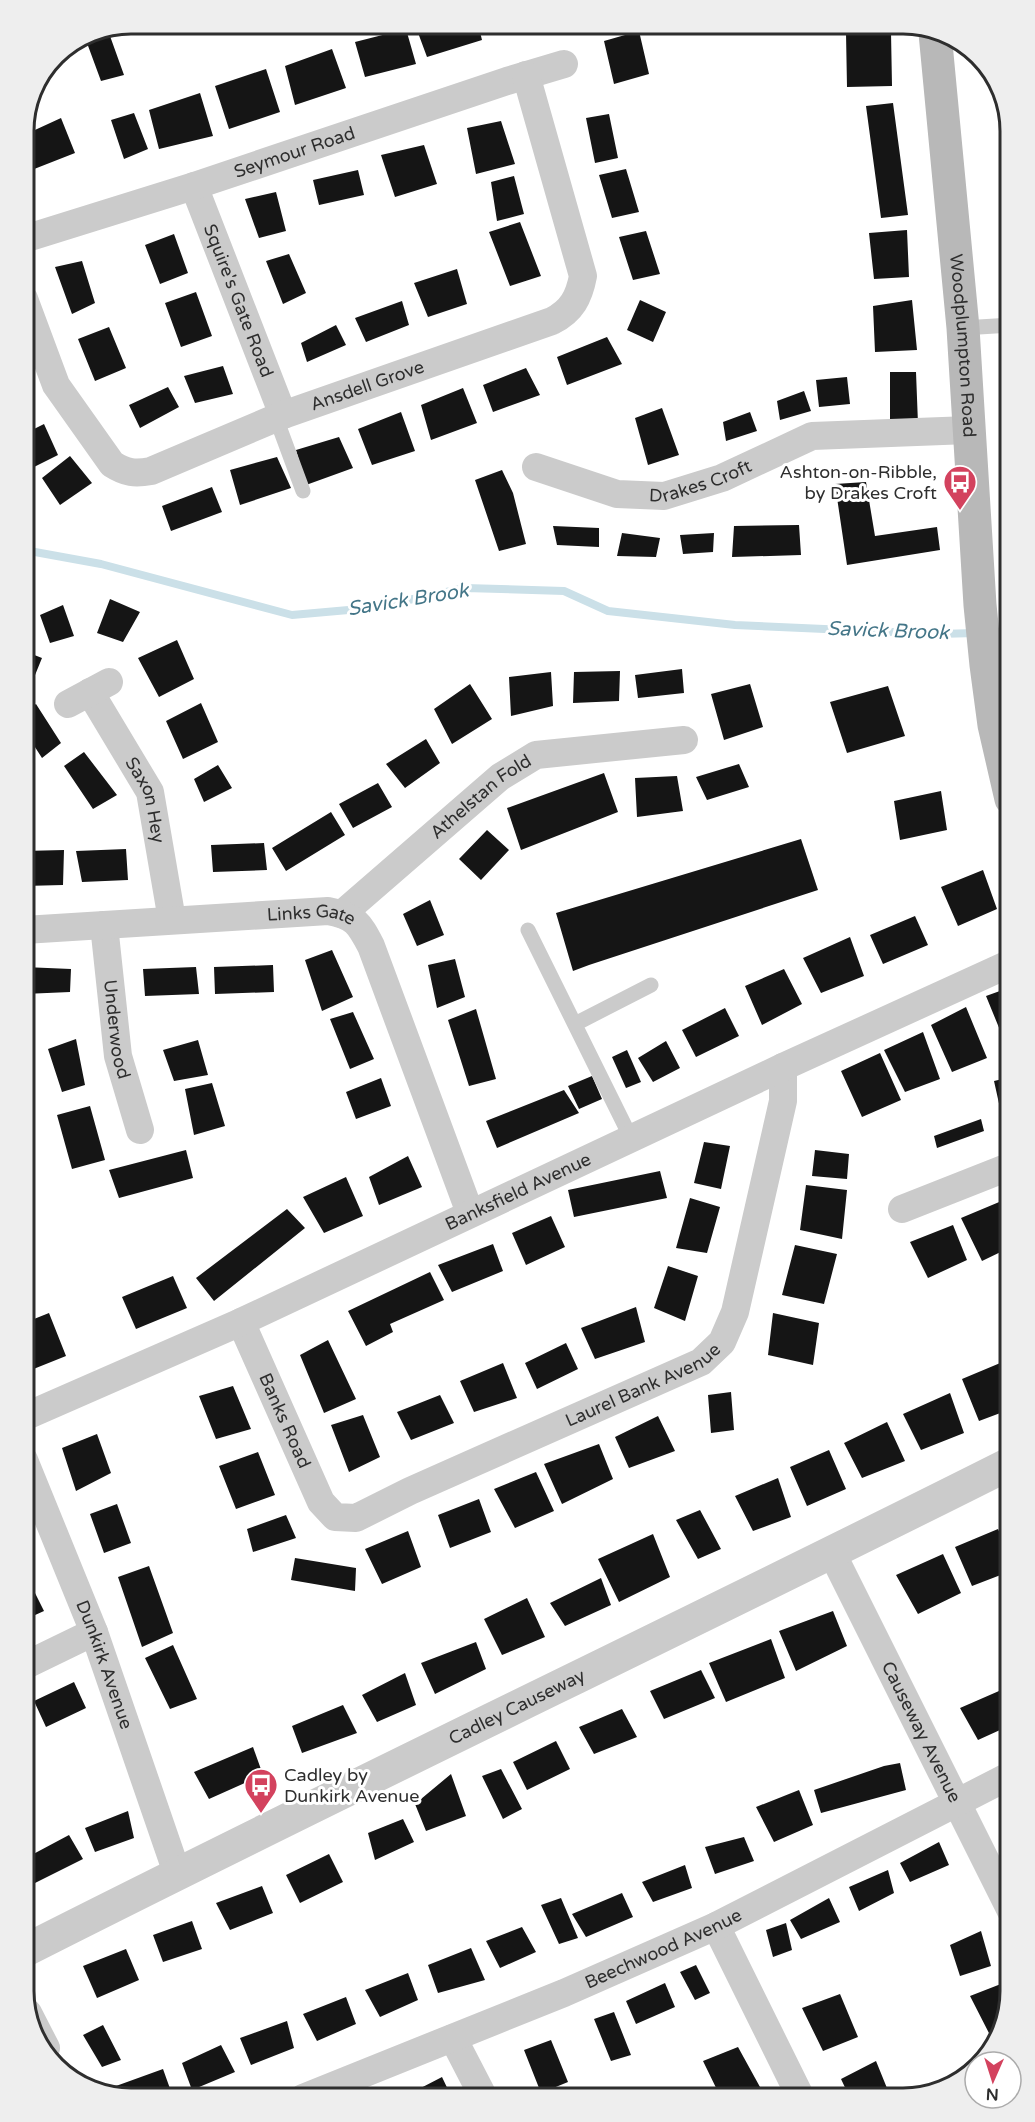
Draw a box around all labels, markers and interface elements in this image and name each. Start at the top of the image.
street label: Seymour Road [231,122,358,183]
street label: Squire's Gate Road [199,221,278,380]
street label: Woodplumpton Road [945,253,981,438]
street label: Ansdell Grove [307,356,427,416]
street label: Drakes Croft [649,455,755,507]
place label: Ashton-on-Ribble, by Drakes Croft [780,461,937,504]
bus stop icon: Ashton-on-Ribble, by Drakes Croft [942,464,978,511]
water label: Savick Brook [346,578,472,621]
water label: Savick Brook [827,617,951,645]
street label: Athelstan Fold [426,749,535,844]
street label: Saxon Hey [121,753,170,845]
street label: Links Gate [266,900,360,930]
street label: Underwood [99,978,135,1082]
street label: Banksfield Avenue [442,1148,594,1235]
street label: Laurel Bank Avenue [562,1338,725,1432]
street label: Banks Road [254,1370,316,1472]
street label: Dunkirk Avenue [71,1597,138,1732]
street label: Causeway Avenue [877,1658,966,1806]
street label: Cadley Causeway [445,1664,589,1749]
place label: Cadley by Dunkirk Avenue [284,1764,419,1807]
bus stop icon: Cadley by Dunkirk Avenue [243,1767,279,1814]
street label: Beechwood Avenue [581,1904,745,1993]
north arrow [963,2050,1023,2110]
text: N [985,2084,999,2104]

